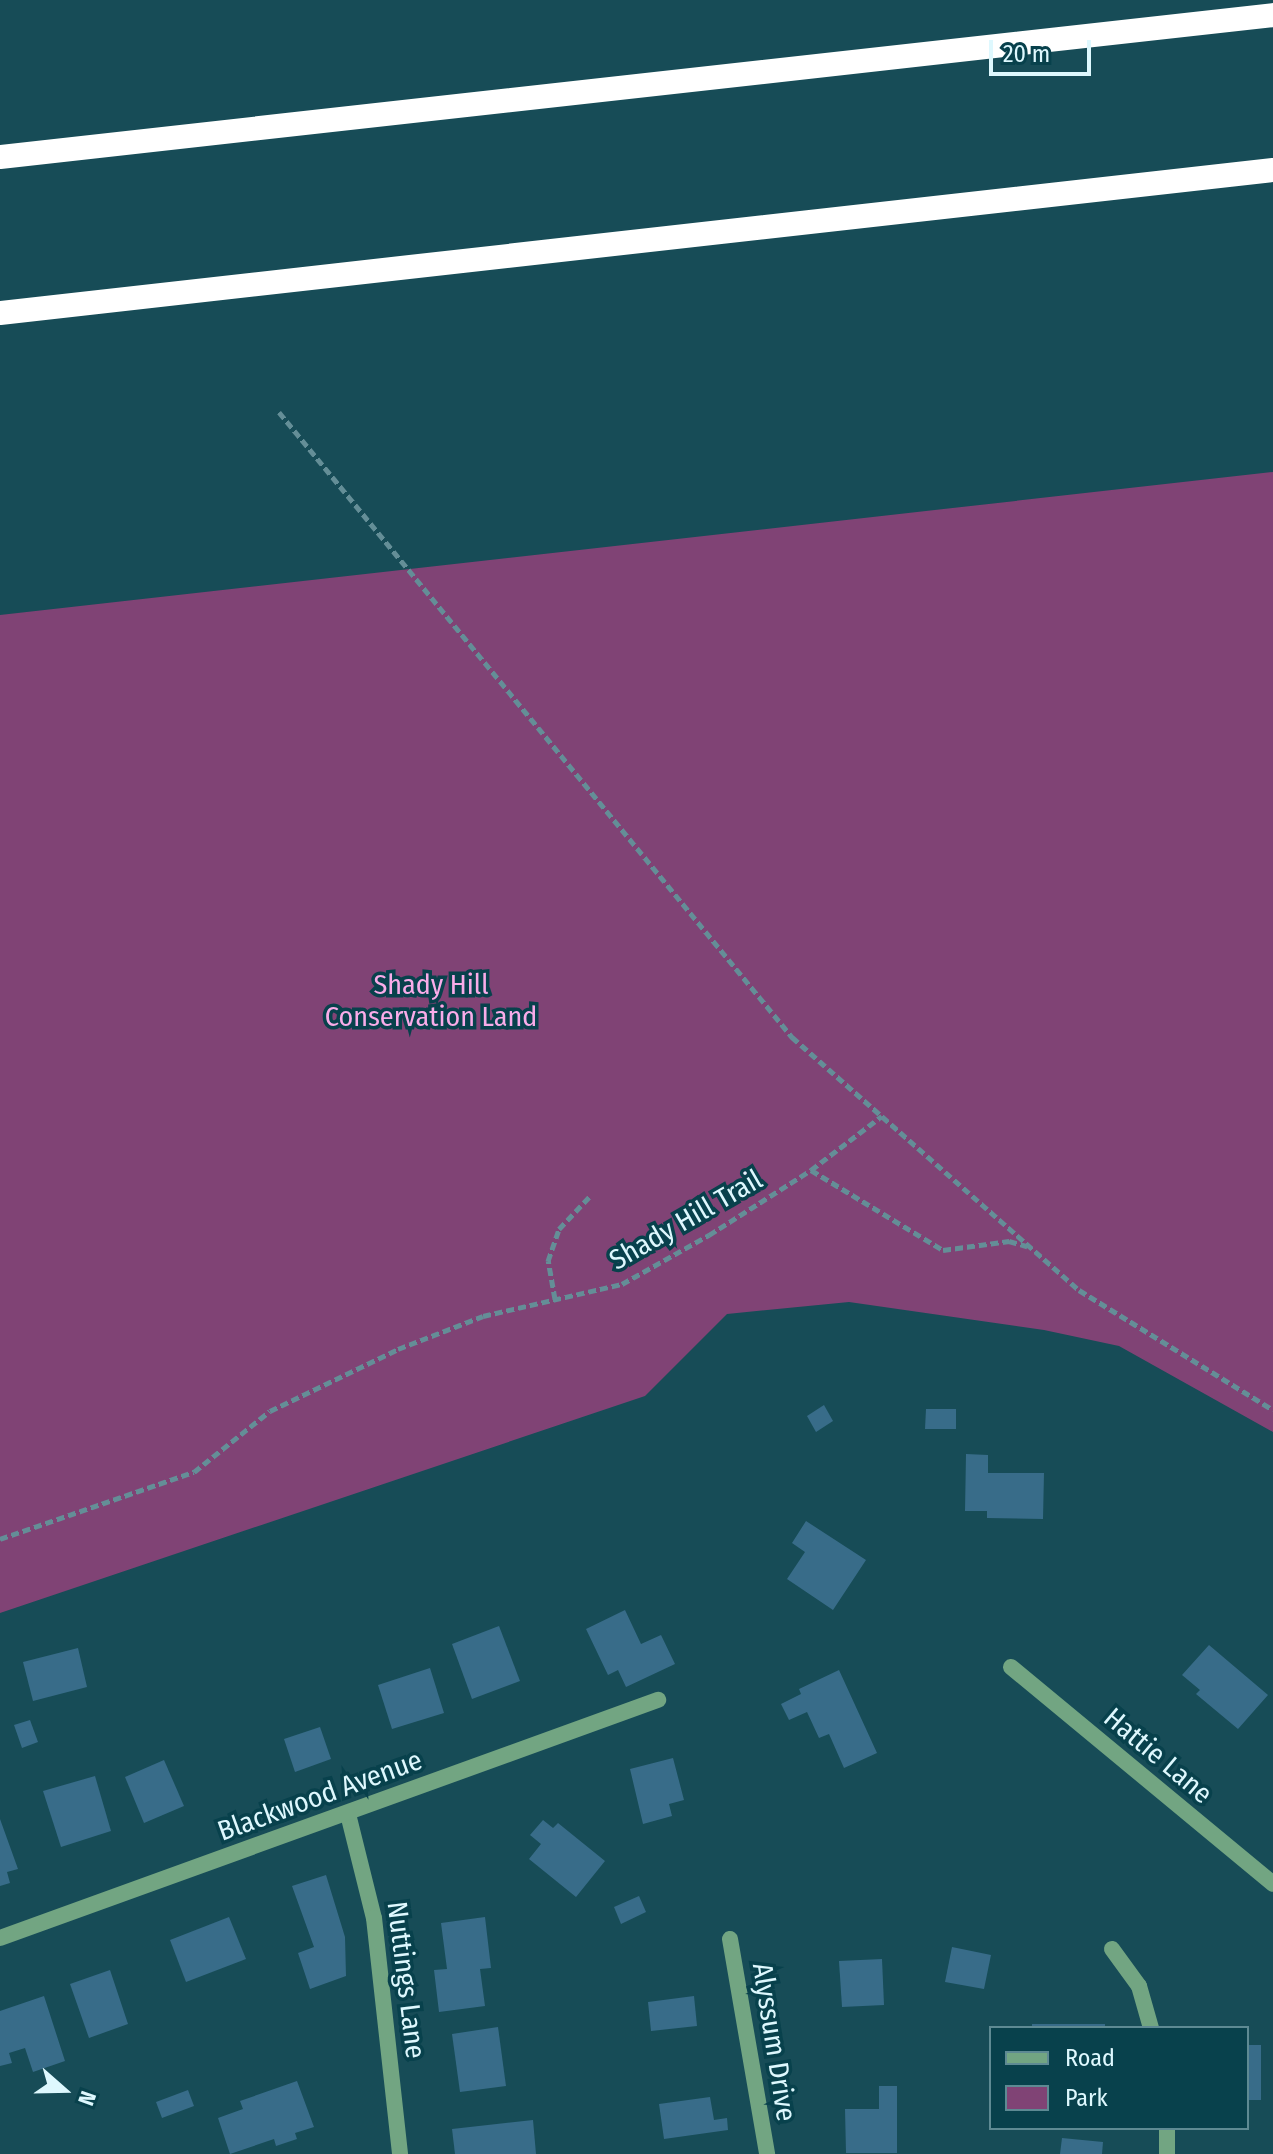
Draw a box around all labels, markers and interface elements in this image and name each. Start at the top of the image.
scale bar [993,24,1095,74]
text: 20 m [1003,40,1050,68]
park label: Shady Hill Conservation Land [325,968,537,1034]
street label: Shady Hill Trail [604,1163,768,1277]
street label: Hattie Lane [1097,1701,1219,1811]
street label: Blackwood Avenue [213,1743,427,1849]
street label: Nuttings Lane [380,1900,432,2060]
street label: Alyssum Drive [745,1960,803,2124]
legend [989,2026,1249,2130]
text: Road [1065,2044,1115,2072]
north arrow [24,2050,104,2130]
text: Park [1065,2084,1108,2112]
text: N [72,2088,102,2109]

